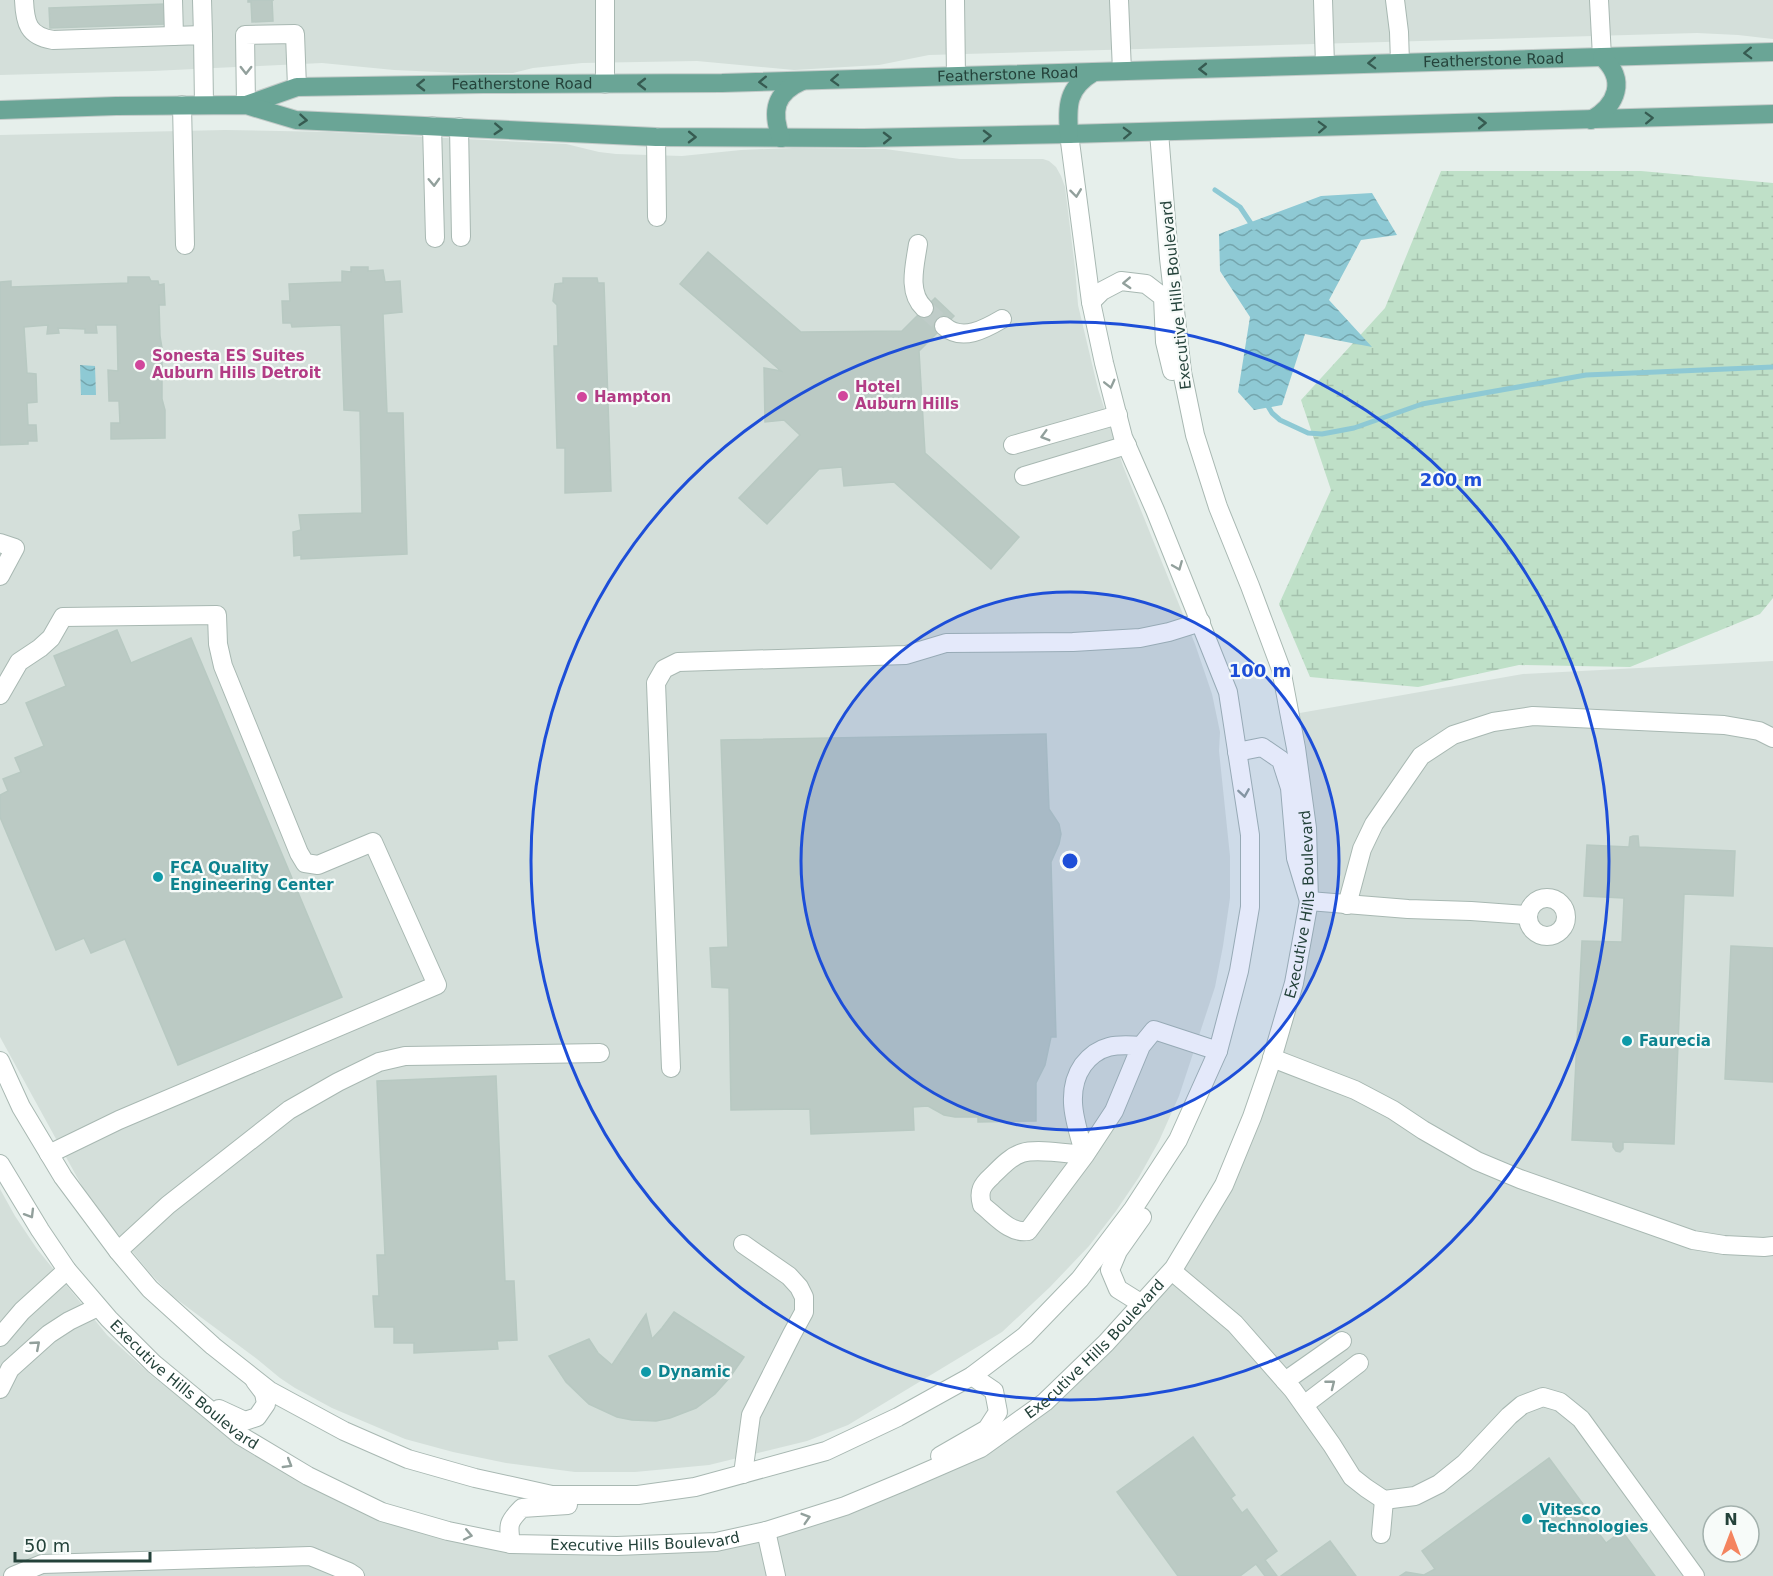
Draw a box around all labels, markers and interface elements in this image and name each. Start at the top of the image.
one-way arrow [1744,47,1753,59]
street label: Featherstone Road [1423,49,1564,71]
one-way arrow [1368,57,1377,70]
street label: Featherstone Road [937,63,1079,86]
one-way arrow [1199,63,1208,75]
one-way arrow [240,65,252,74]
one-way arrow [830,73,839,86]
street label: Featherstone Road [451,75,593,94]
one-way arrow [758,76,767,88]
one-way arrow [416,78,425,91]
one-way arrow [638,78,647,90]
one-way arrow [1645,112,1654,125]
one-way arrow [298,113,307,126]
one-way arrow [1477,117,1486,129]
one-way arrow [1318,121,1327,134]
one-way arrow [493,123,502,136]
one-way arrow [1123,127,1132,139]
one-way arrow [982,130,991,142]
one-way arrow [688,131,697,143]
one-way arrow [883,132,892,144]
one-way arrow [428,177,440,186]
one-way arrow [1069,188,1081,197]
street label: Executive Hills Boulevard [1157,200,1195,390]
one-way arrow [1122,277,1131,290]
place label: Sonesta ES Suites Auburn Hills Detroit [152,347,321,382]
marker: Sonesta ES Suites Auburn Hills Detroit [133,358,147,372]
place label: Hotel Auburn Hills [855,378,959,413]
one-way arrow [1102,379,1115,389]
place label: Hampton [594,388,671,406]
marker: Hotel Auburn Hills [836,389,850,403]
marker: Hampton [575,390,589,404]
one-way arrow [1040,429,1051,441]
text: 200 m [1420,469,1482,490]
one-way arrow [1171,560,1183,571]
text: 100 m [1229,660,1291,681]
one-way arrow [1237,788,1249,798]
street label: Executive Hills Boulevard [1281,809,1318,1001]
centre of rings [1060,851,1080,871]
place label: FCA Quality Engineering Center [170,859,334,894]
marker: FCA Quality Engineering Center [151,870,165,884]
place label: Faurecia [1639,1032,1711,1050]
marker: Faurecia [1620,1034,1634,1048]
one-way arrow [23,1208,35,1218]
street label: Executive Hills Boulevard [1021,1276,1168,1423]
street label: Executive Hills Boulevard [106,1316,262,1453]
one-way arrow [30,1341,40,1352]
place label: Dynamic [658,1363,731,1381]
marker: Dynamic [639,1365,653,1379]
one-way arrow [1325,1380,1336,1391]
one-way arrow [282,1457,292,1468]
place label: Vitesco Technologies [1539,1501,1648,1536]
north arrow [1701,1504,1761,1564]
text: N [1724,1510,1738,1529]
marker: Vitesco Technologies [1520,1512,1534,1526]
one-way arrow [800,1513,811,1525]
scale bar [15,1525,150,1563]
one-way arrow [463,1528,473,1541]
street label: Executive Hills Boulevard [550,1528,742,1555]
text: 50 m [24,1535,70,1556]

